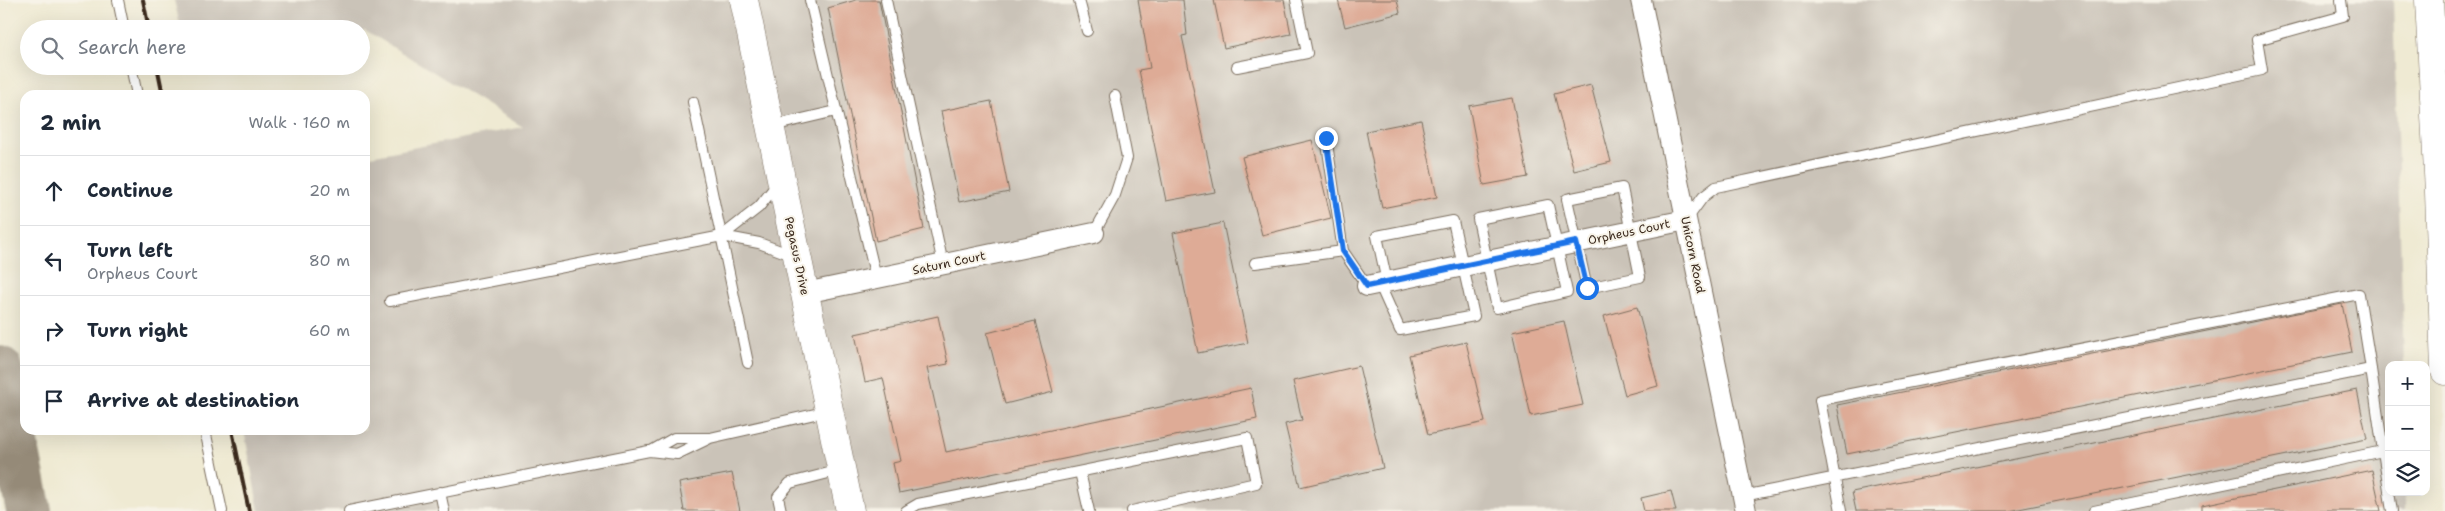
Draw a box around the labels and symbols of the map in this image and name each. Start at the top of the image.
route end [1315,127,1338,150]
street label: Pegasus Drive [781,215,813,297]
street label: Unicorn Road [1677,215,1709,295]
street label: Orpheus Court [1587,216,1671,248]
street label: Saturn Court [911,247,987,279]
route start [1576,277,1599,300]

